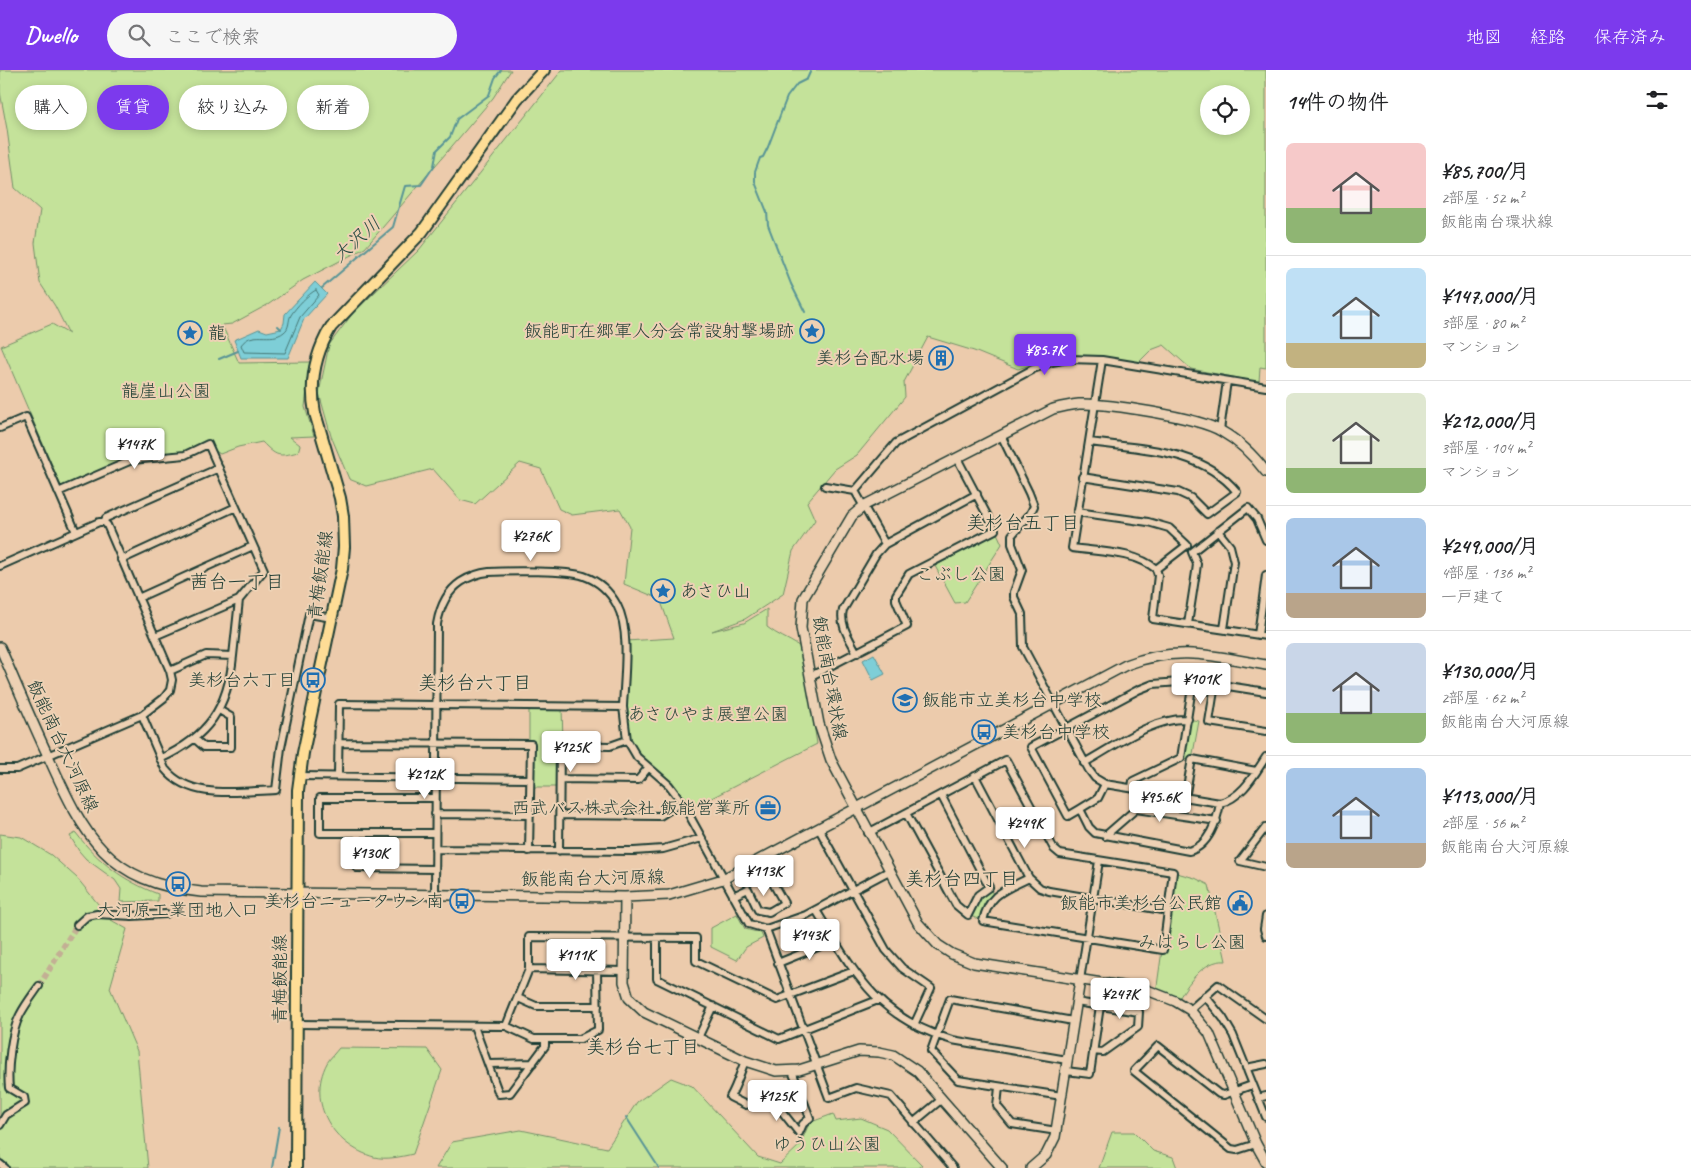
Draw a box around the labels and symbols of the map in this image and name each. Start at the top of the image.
water label: 大沢川 [327,212,386,268]
place icon: 飯能町在郷軍人分会常設射撃場跡 [799,318,825,344]
place icon: 龍 [177,320,203,346]
place label: 飯能町在郷軍人分会常設射撃場跡 [524,320,794,342]
place label: 龍 [208,322,226,344]
pin: ¥85.7K [1004,334,1086,376]
building icon: 美杉台配水場 [928,345,954,371]
place label: 美杉台配水場 [816,347,924,369]
park label: 龍崖山公園 [121,380,211,402]
pin: ¥147K [100,428,170,470]
district label: 美杉台五丁目 [966,511,1080,535]
pin: ¥276K [496,520,566,562]
street label: 青梅飯能線 [303,529,337,621]
park label: こぶし公園 [916,563,1006,585]
district label: 茜台一丁目 [189,570,285,594]
place icon: あさひ山 [650,578,676,604]
place label: あさひ山 [680,580,751,602]
street label: 飯能南台環状線 [808,614,852,742]
pin: ¥101K [1166,662,1236,705]
bus stop icon: 美杉台六丁目 [300,667,326,693]
place label: 美杉台六丁目 [188,669,296,691]
district label: 美杉台六丁目 [418,671,532,695]
street label: 飯能南台大河原線 [23,676,103,816]
school or university icon: 飯能市立美杉台中学校 [892,687,918,713]
place label: 飯能市立美杉台中学校 [922,689,1102,711]
park label: あさひやま展望公園 [628,703,788,725]
bus stop icon: 美杉台中学校 [971,719,997,745]
place label: 美杉台中学校 [1002,721,1110,743]
pin: ¥125K [536,730,606,773]
pin: ¥212K [390,758,460,800]
pin: ¥95.6K [1119,780,1201,823]
office icon: 西武バス株式会社 飯能営業所 [755,795,781,821]
place label: 西武バス株式会社 飯能営業所 [512,797,750,819]
pin: ¥249K [990,806,1060,849]
pin: ¥130K [335,836,405,879]
pin: ¥113K [729,854,799,897]
street label: 飯能南台大河原線 [521,866,665,890]
district label: 美杉台四丁目 [905,867,1019,891]
bus stop icon: 大河原工業団地入口 [165,871,191,897]
bus stop icon: 美杉台ニュータウン南 [449,888,475,914]
place label: 美杉台ニュータウン南 [264,890,444,912]
public building icon: 飯能市美杉台公民館 [1227,890,1253,916]
place label: 飯能市美杉台公民館 [1060,892,1222,914]
place label: 大河原工業団地入口 [97,899,259,921]
pin: ¥143K [775,918,845,961]
park label: みはらし公園 [1138,931,1246,953]
street label: 青梅飯能線 [269,934,291,1024]
pin: ¥111K [541,938,611,981]
pin: ¥247K [1085,978,1155,1020]
district label: 美杉台七丁目 [586,1035,700,1059]
pin: ¥125K [742,1080,812,1122]
park label: ゆうひ山公園 [773,1133,881,1155]

